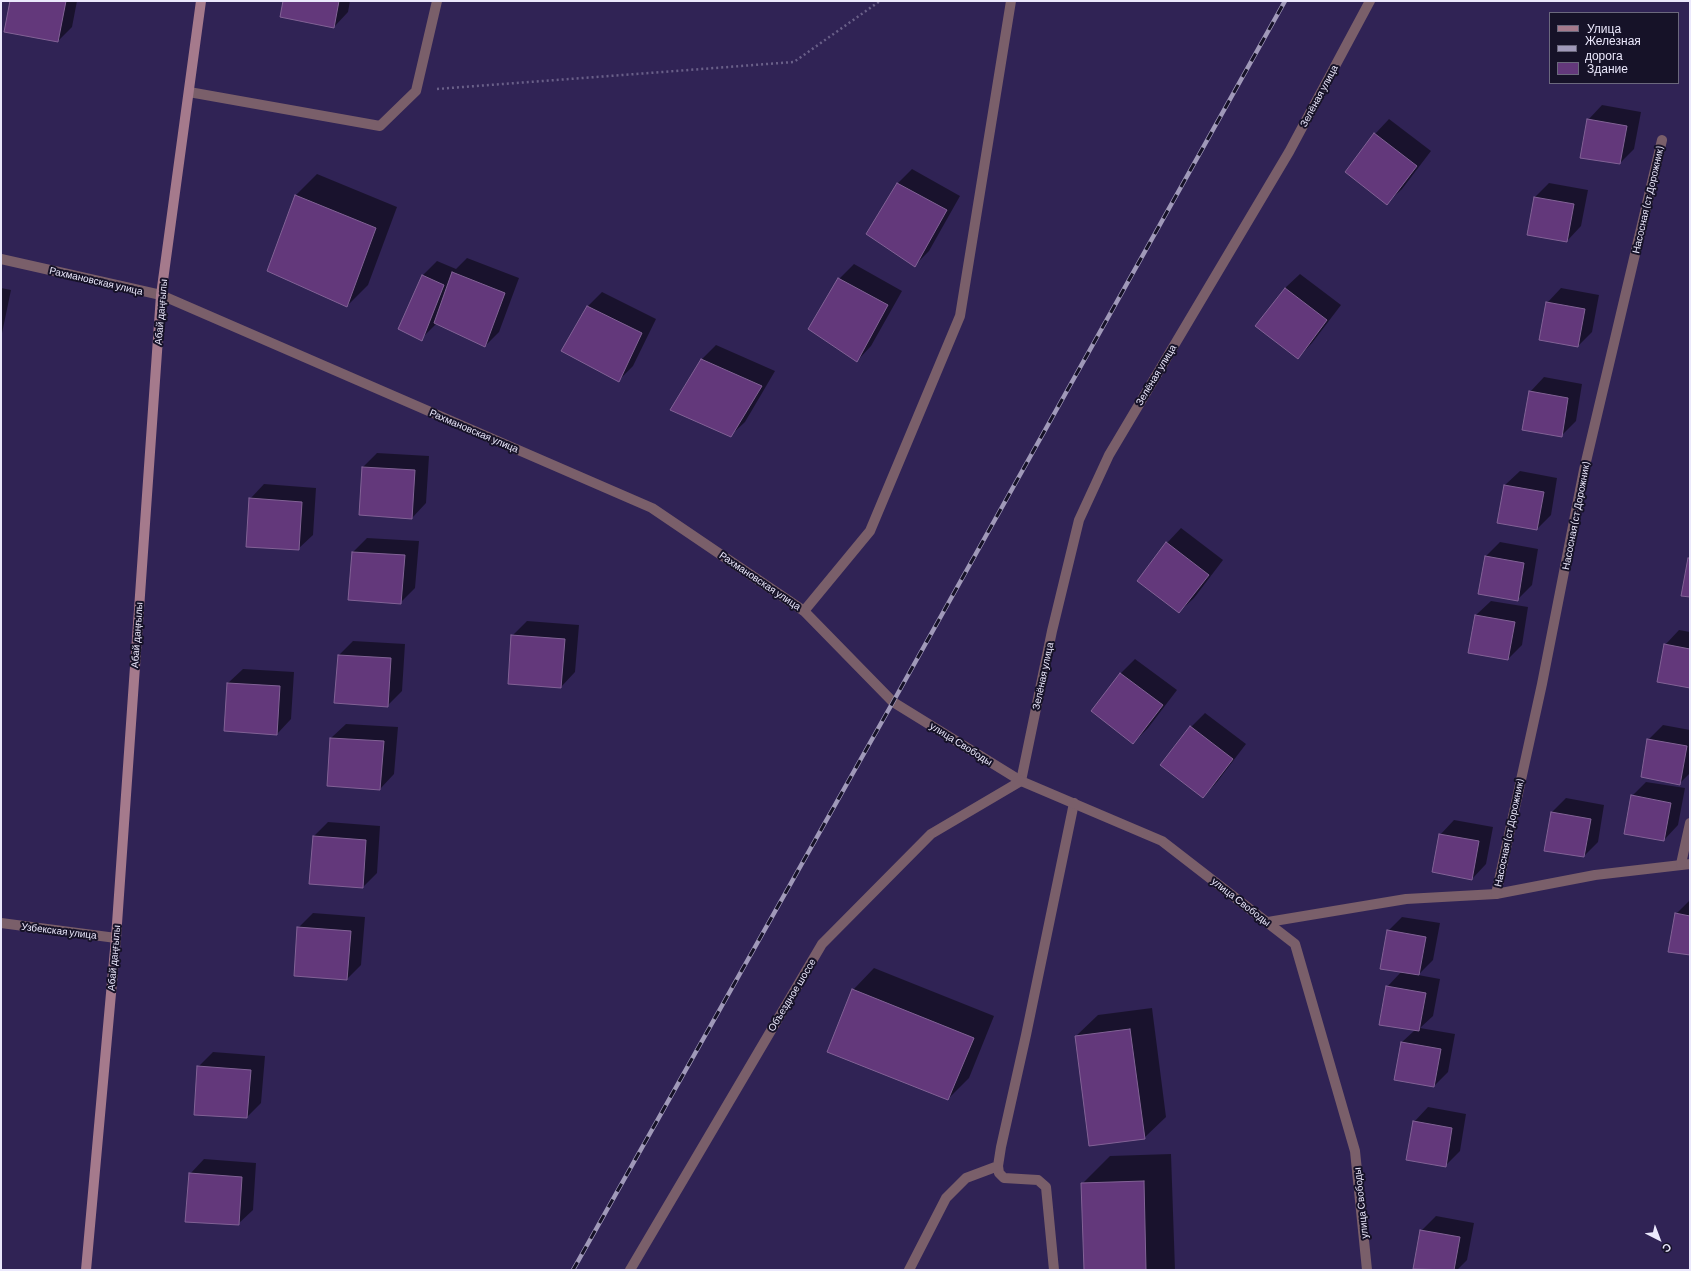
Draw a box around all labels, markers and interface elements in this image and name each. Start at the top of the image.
legend [1549,12,1679,84]
text: Улица [1587,21,1621,35]
text: Железная дорога [1585,33,1641,62]
text: Здание [1587,61,1628,75]
street label: Зелёная улица [1298,63,1340,129]
street label: Насосная (ст Дорожник) [1630,145,1666,255]
street label: Рахмановская улица [48,264,144,298]
street label: Абай даңғылы [152,279,170,345]
street label: Зелёная улица [1133,342,1179,408]
street label: Рахмановская улица [428,407,520,455]
street label: Насосная (ст Дорожник) [1560,461,1592,571]
street label: Рахмановская улица [717,549,803,613]
street label: Абай даңғылы [129,602,145,668]
street label: Зелёная улица [1030,641,1056,711]
street label: улица Свободы [927,720,995,768]
street label: Насосная (ст Дорожник) [1492,778,1526,888]
street label: улица Свободы [1209,875,1273,929]
street label: Узбекская улица [21,920,97,942]
street label: Абай даңғылы [105,925,123,991]
street label: Объездное шоссе [766,956,818,1034]
street label: улица Свободы [1351,1167,1371,1239]
north arrow [1639,1219,1679,1259]
text: С [1660,1241,1675,1256]

